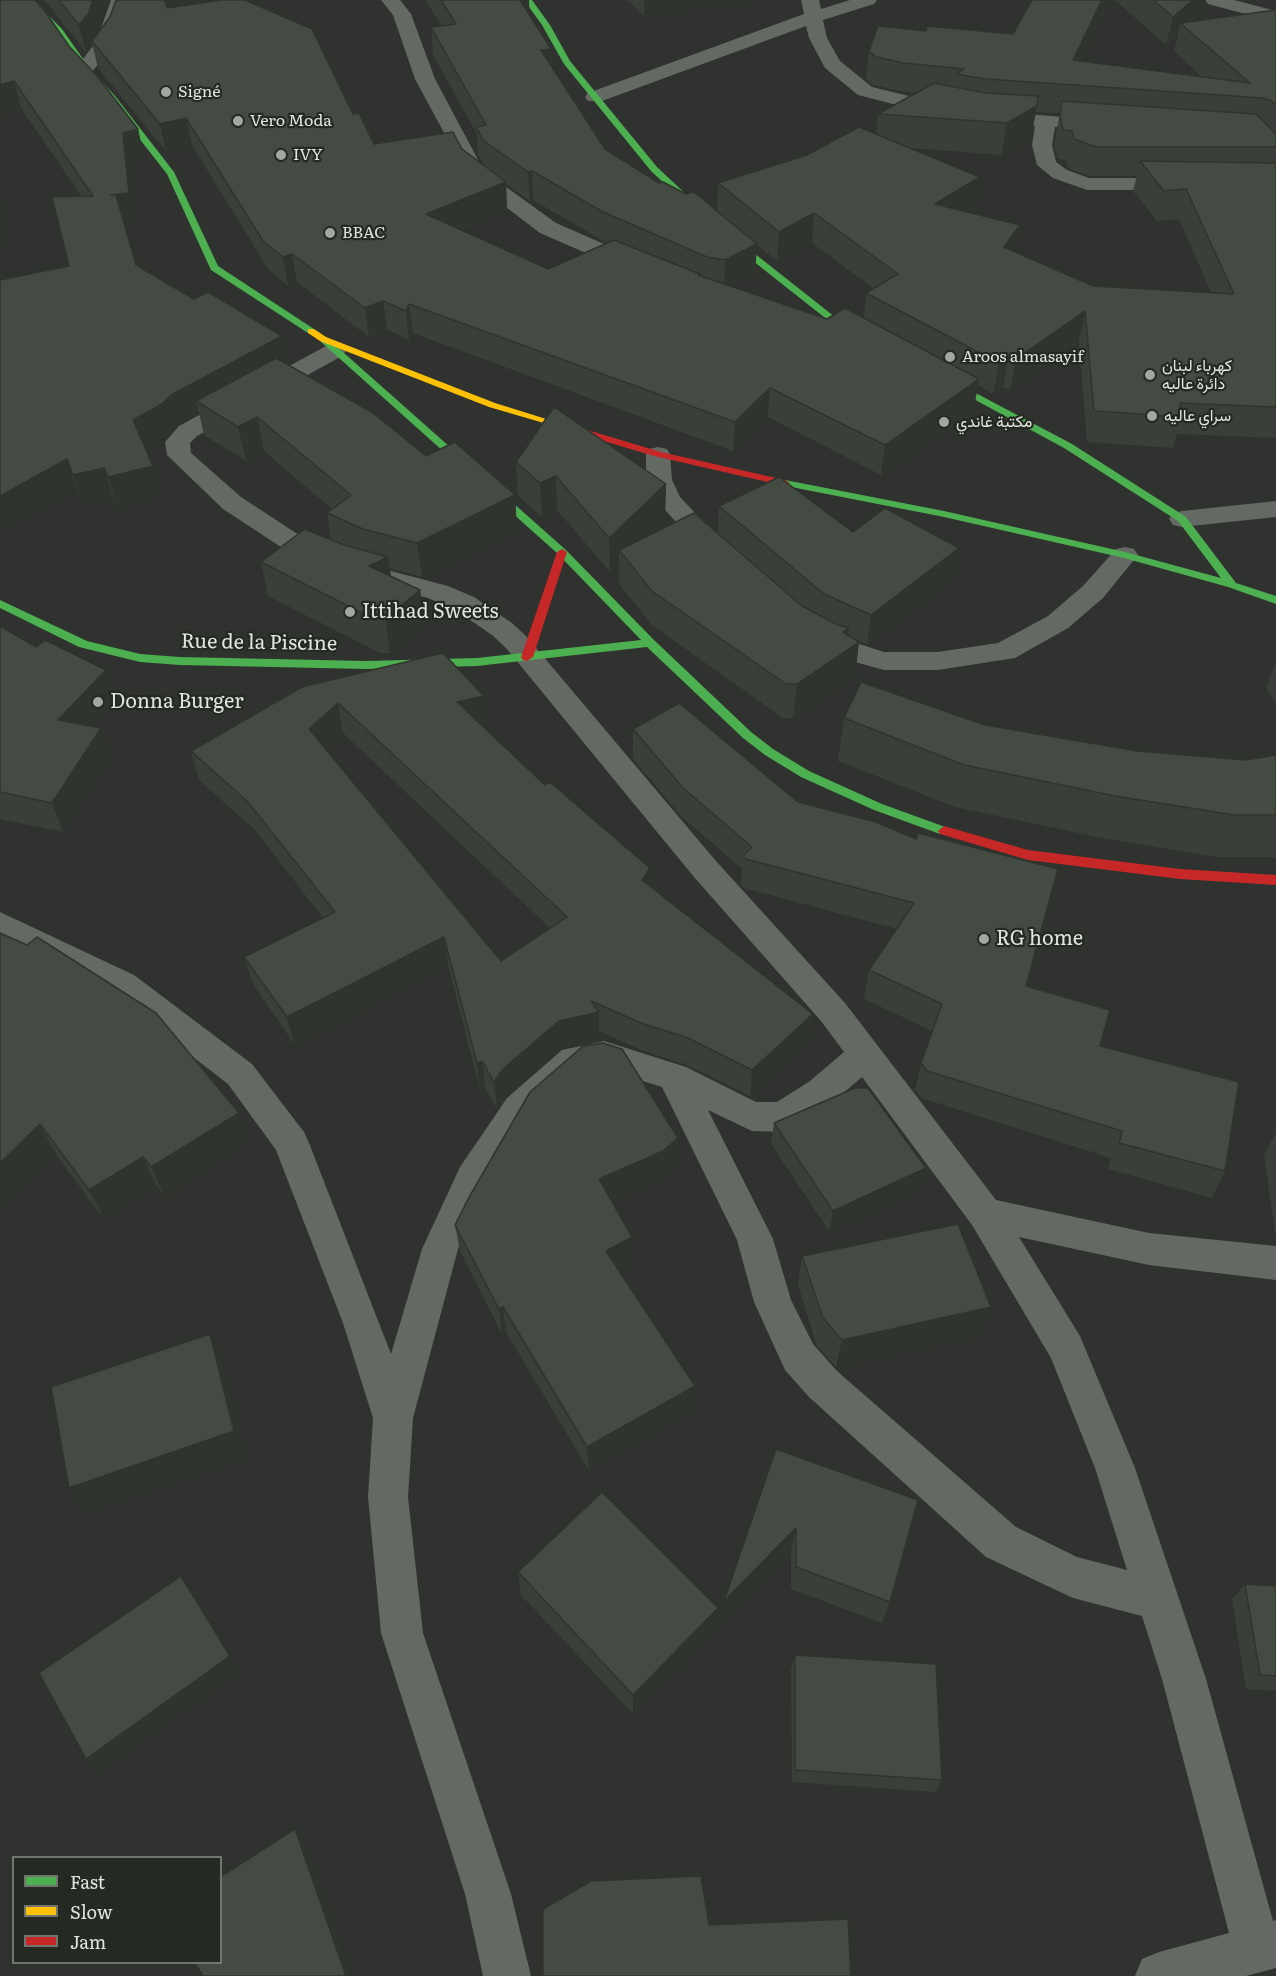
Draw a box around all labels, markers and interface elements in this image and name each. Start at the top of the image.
place label: Signé [178,82,221,102]
marker: Signé [159,85,173,99]
place label: Vero Moda [250,111,332,131]
marker: Vero Moda [231,114,245,128]
place label: IVY [293,145,323,165]
marker: IVY [274,148,288,162]
place label: BBAC [342,223,386,243]
marker: BBAC [323,226,337,240]
place label: Aroos almasayif [962,347,1083,367]
marker: Aroos almasayif [943,350,957,364]
place label: كهرباء لبنان دائرة عاليه [1162,356,1232,394]
marker: كهرباء لبنان دائرة عاليه [1143,368,1157,382]
place label: سراي عاليه [1164,406,1231,426]
marker: سراي عاليه [1145,409,1159,423]
place label: مكتبة غاندي [956,412,1032,432]
marker: مكتبة غاندي [937,415,951,429]
place label: Ittihad Sweets [362,600,499,624]
marker: Ittihad Sweets [343,605,357,619]
street label: Rue de la Piscine [181,630,337,656]
place label: Donna Burger [110,690,244,714]
marker: Donna Burger [91,695,105,709]
place label: RG home [996,927,1083,951]
marker: RG home [977,932,991,946]
legend [12,1856,222,1964]
text: Fast [70,1868,105,1895]
text: Slow [70,1898,112,1925]
text: Jam [70,1928,106,1955]

